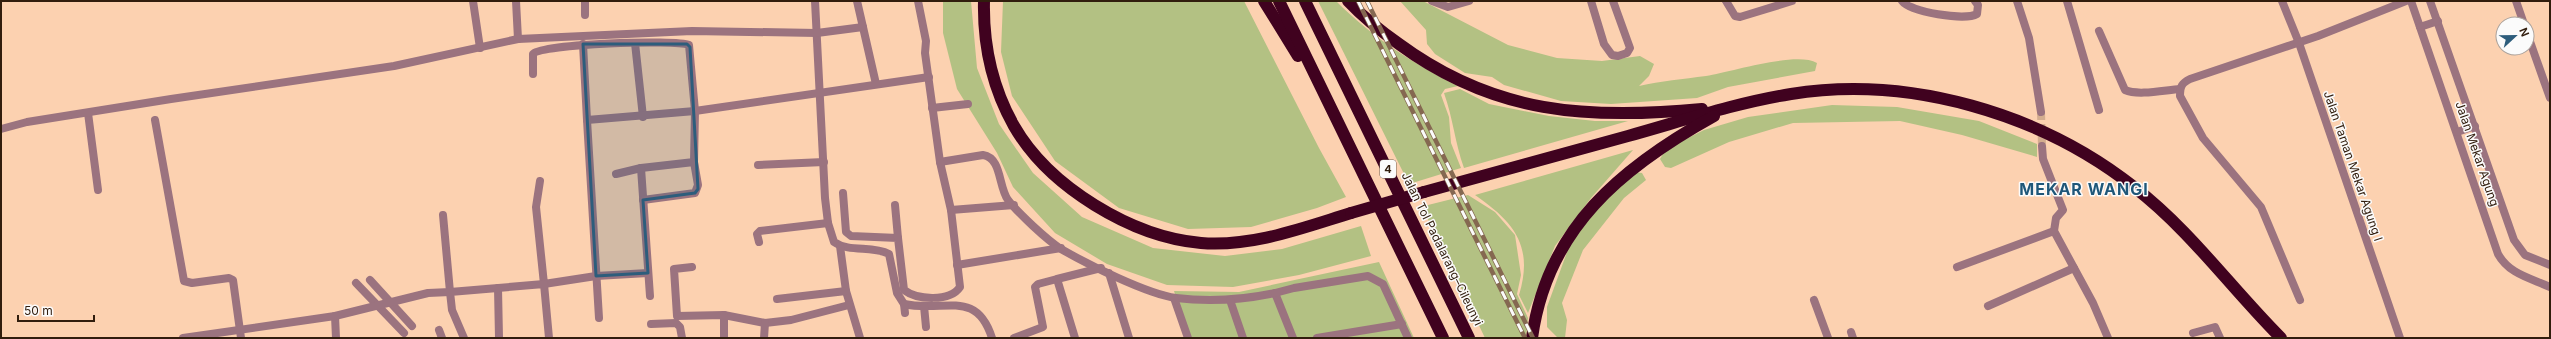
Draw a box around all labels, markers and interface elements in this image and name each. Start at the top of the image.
north arrow [2495,16,2535,56]
text: N [2516,26,2532,39]
street label: Jalan Taman Mekar Agung I [2321,89,2386,243]
street label: Jalan Mekar Agung [2452,99,2502,208]
road number: 4 [1380,160,1396,178]
street label: Jalan Tol Padalarang–Cileunyi [1399,170,1486,328]
district label: MEKAR WANGI [2019,179,2149,199]
scale bar [18,297,94,323]
text: 50 m [24,303,53,318]

